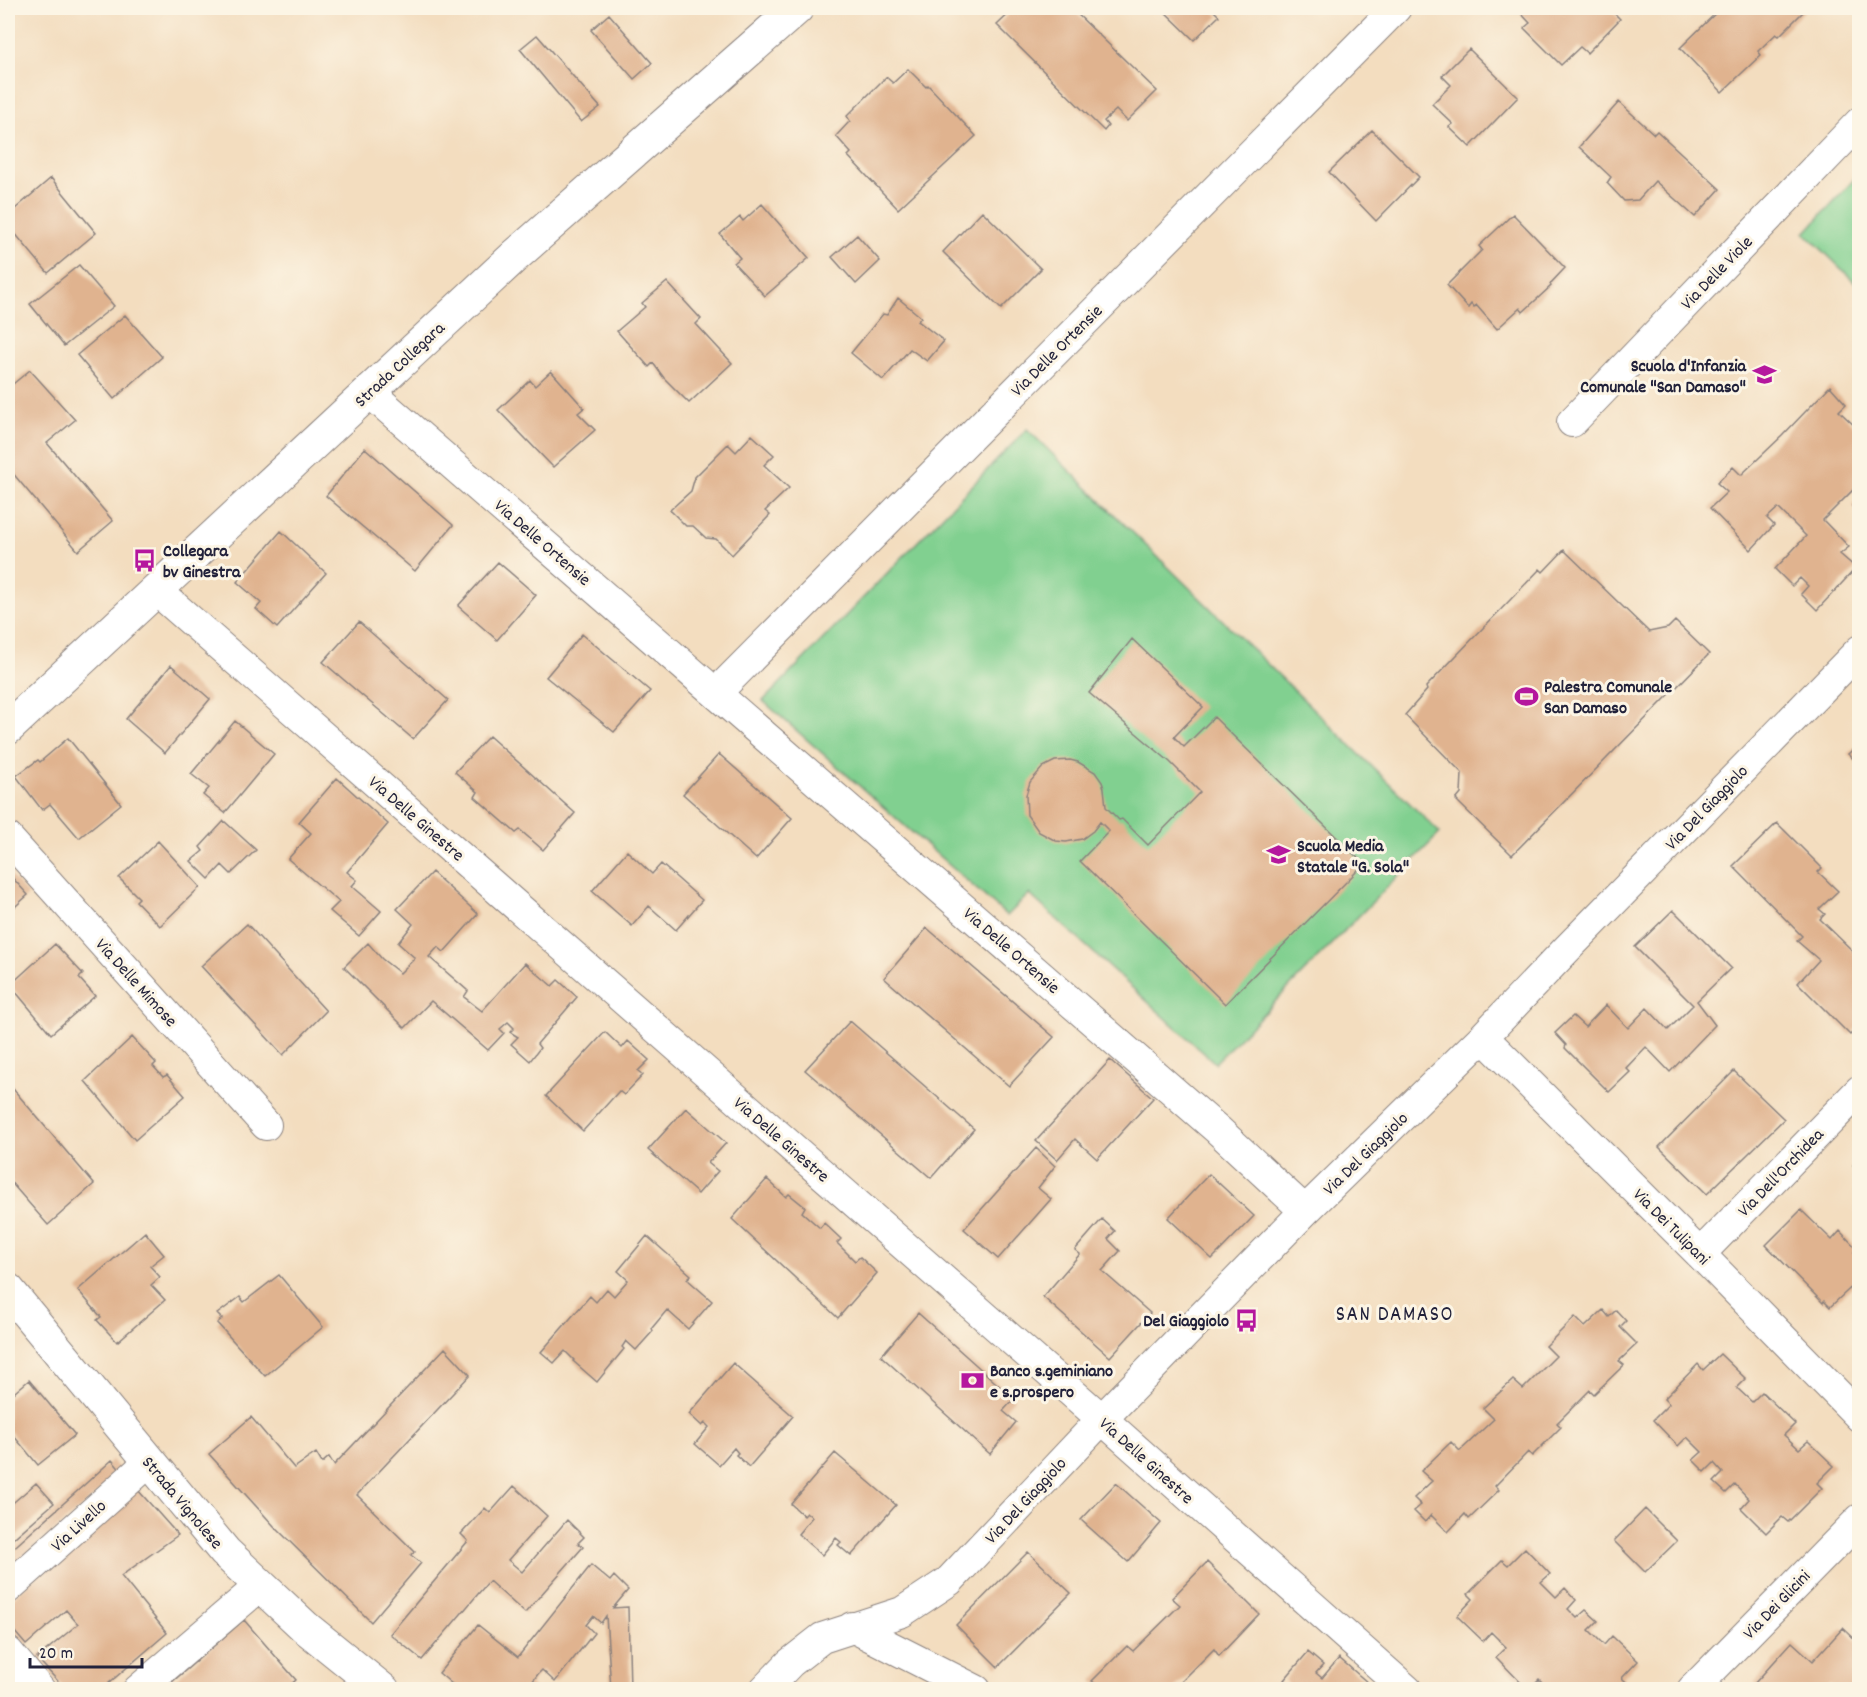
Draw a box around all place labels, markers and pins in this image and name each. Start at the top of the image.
place label: Scuola d'Infanzia Comunale "San Damaso" [1580,355,1747,401]
school or university icon: Scuola d'Infanzia Comunale "San Damaso" [1751,362,1777,388]
place label: Collegara bv Ginestra [163,540,241,586]
bus stop icon: Collegara bv Ginestra [132,547,158,573]
place label: Palestra Comunale San Damaso [1544,676,1672,722]
sports icon: Palestra Comunale San Damaso [1513,683,1539,709]
place label: Scuola Media Statale "G. Sola" [1297,835,1409,881]
school or university icon: Scuola Media Statale "G. Sola" [1266,842,1292,868]
bus stop icon: Del Giaggiolo [1234,1307,1260,1333]
place label: Del Giaggiolo [1143,1310,1229,1335]
place label: Banco s.geminiano e s.prospero [990,1360,1113,1406]
bank icon: Banco s.geminiano e s.prospero [959,1367,985,1393]

